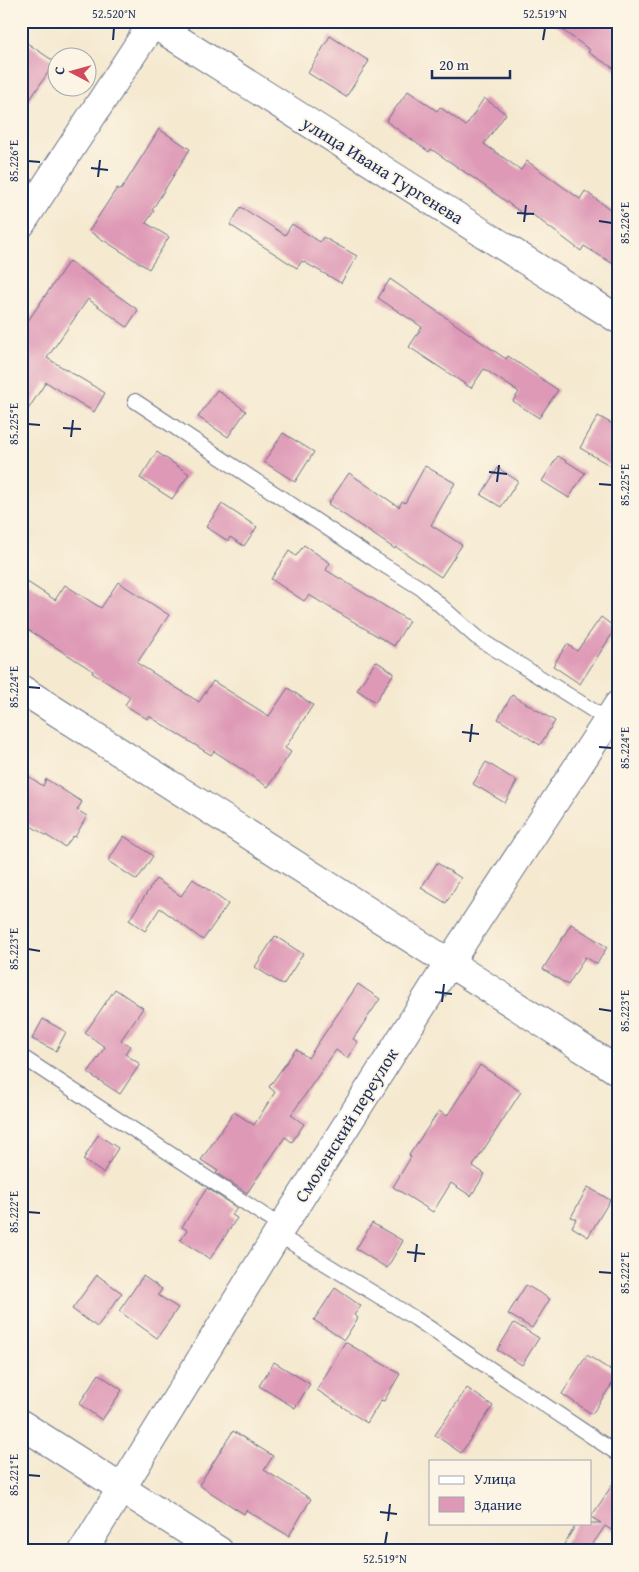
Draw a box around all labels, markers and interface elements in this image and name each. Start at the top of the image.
text: 52.520°N [92,5,136,22]
text: 52.519°N [523,5,567,22]
north arrow [48,48,98,98]
scale bar [432,48,509,80]
text: 20 m [439,54,470,75]
text: С [49,66,69,76]
street label: улица Ивана Тургенева [296,109,469,231]
text: 85.226°E [5,140,22,182]
text: 85.226°E [616,202,633,244]
text: 85.225°E [5,403,22,445]
text: 85.225°E [616,464,633,506]
text: 85.224°E [5,666,22,708]
text: 85.224°E [616,727,633,769]
text: 85.223°E [5,928,22,970]
text: 85.223°E [616,990,633,1032]
street label: Смоленский переулок [287,1042,405,1208]
text: 85.222°E [5,1191,22,1233]
text: 85.222°E [616,1252,633,1294]
text: 85.221°E [5,1454,22,1496]
legend [429,1460,592,1524]
text: Улица [474,1468,517,1489]
text: Здание [474,1494,522,1515]
text: 52.519°N [363,1550,407,1567]

